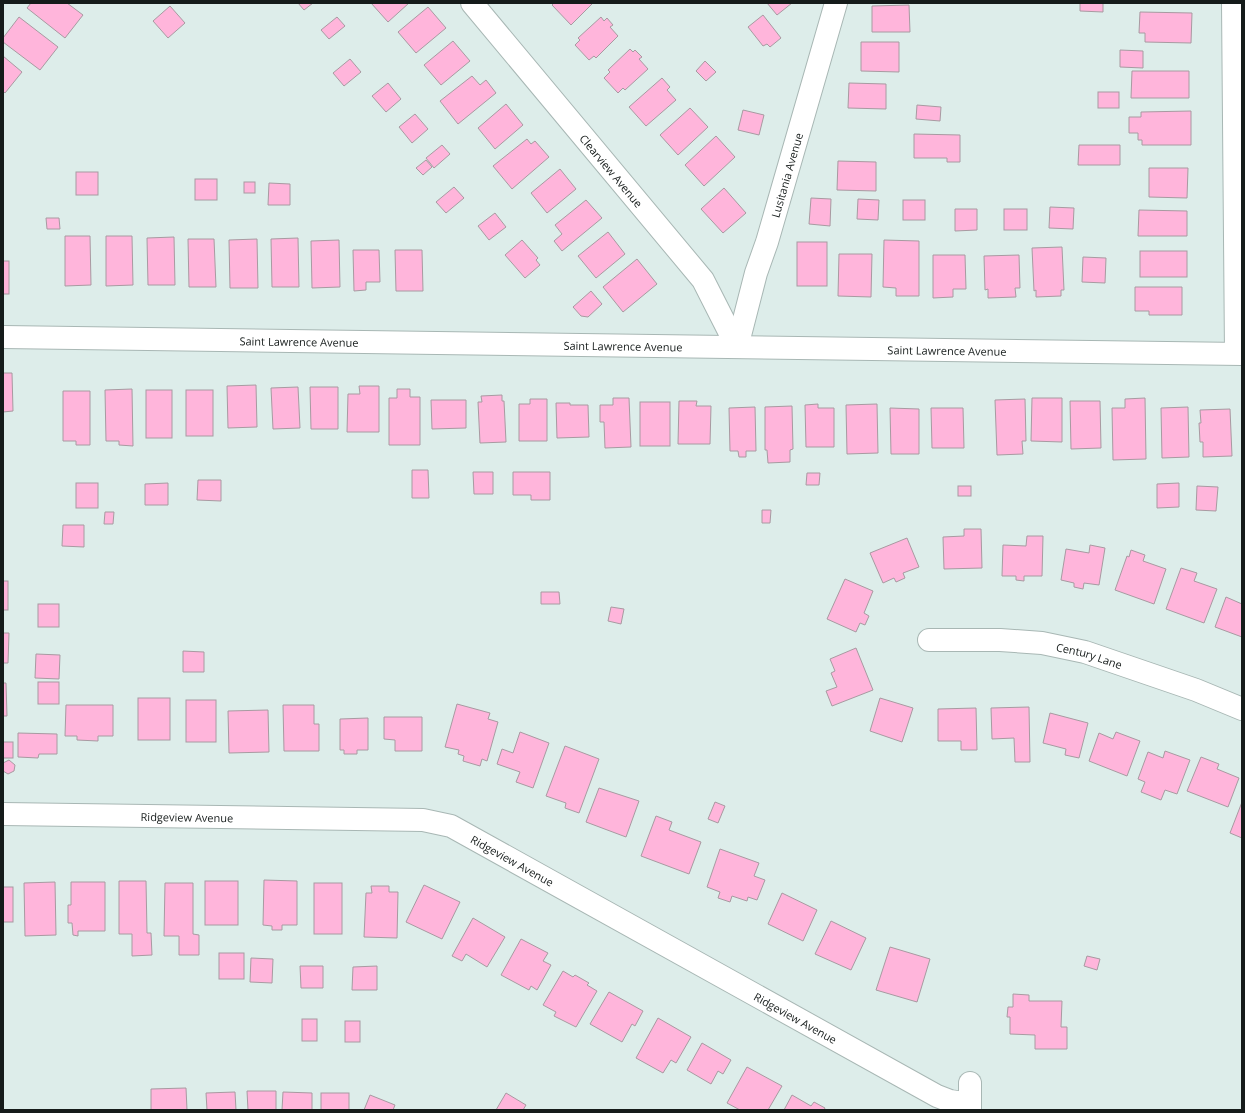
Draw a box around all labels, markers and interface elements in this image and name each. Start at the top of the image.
street label: Clearview Avenue [577,131,646,210]
street label: Lusitania Avenue [767,131,806,219]
street label: Saint Lawrence Avenue [239,333,359,349]
street label: Saint Lawrence Avenue [563,337,683,354]
street label: Saint Lawrence Avenue [887,342,1007,358]
street label: Century Lane [1055,639,1124,672]
street label: Ridgeview Avenue [141,808,233,825]
street label: Ridgeview Avenue [468,831,557,889]
street label: Ridgeview Avenue [752,988,840,1047]

